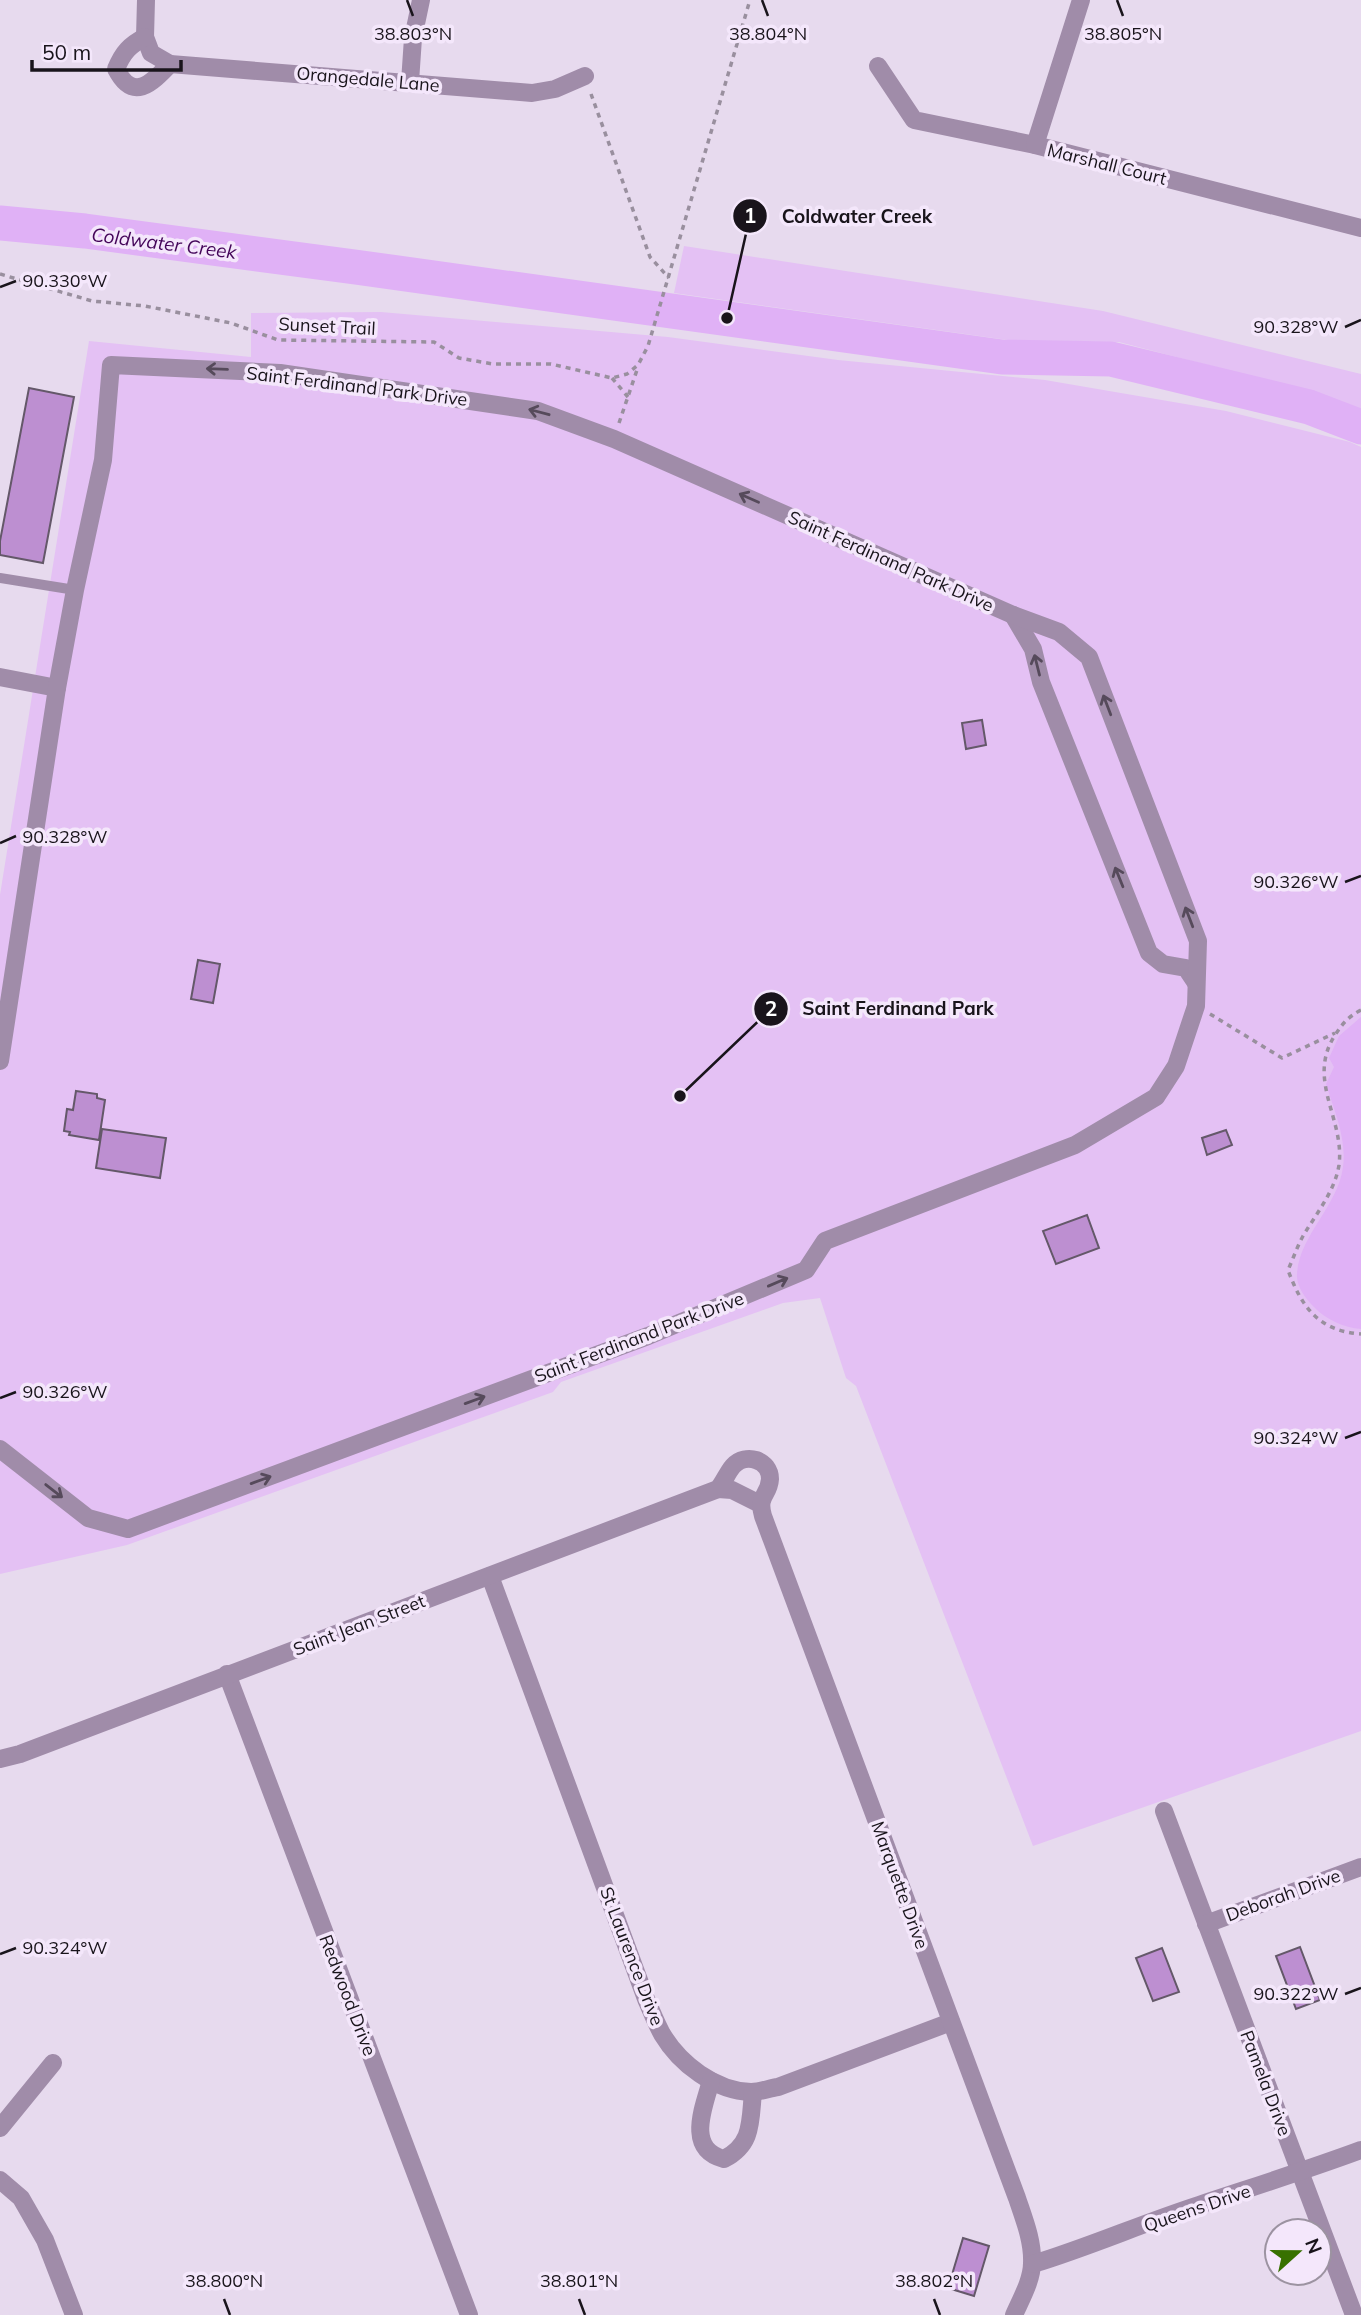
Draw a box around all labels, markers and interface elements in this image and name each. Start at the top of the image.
text: 38.803°N [374,22,452,45]
text: 38.804°N [729,22,807,45]
text: 38.805°N [1084,22,1162,45]
scale bar [32,28,180,72]
text: 50 m [42,39,91,65]
street label: Orangedale Lane [295,61,441,97]
street label: Marshall Court [1045,138,1169,190]
callout: Coldwater Creek [733,196,946,236]
text: 1 [744,202,756,228]
text: Coldwater Creek [782,204,933,228]
water label: Coldwater Creek [90,222,239,264]
text: 90.330°W [22,269,108,292]
street label: Sunset Trail [278,312,376,340]
text: 90.328°W [1253,315,1339,338]
street label: Saint Ferdinand Park Drive [245,361,469,411]
one-way arrow [205,363,228,376]
one-way arrow [528,405,550,418]
one-way arrow [739,491,760,504]
street label: Saint Ferdinand Park Drive [785,505,997,617]
one-way arrow [1030,654,1043,677]
one-way arrow [1099,694,1112,716]
text: 90.328°W [22,825,108,848]
one-way arrow [1111,866,1124,888]
text: 90.326°W [1253,870,1339,893]
one-way arrow [1181,906,1194,928]
callout: Saint Ferdinand Park [753,989,1008,1029]
text: 2 [765,995,777,1021]
text: Saint Ferdinand Park [802,996,994,1020]
one-way arrow [767,1275,788,1288]
street label: Saint Ferdinand Park Drive [531,1286,747,1388]
text: 90.326°W [22,1380,108,1403]
one-way arrow [463,1393,485,1406]
text: 90.324°W [1253,1426,1339,1449]
one-way arrow [250,1472,272,1485]
one-way arrow [44,1483,62,1499]
street label: Saint Jean Street [290,1589,428,1661]
street label: Marquette Drive [866,1818,934,1952]
street label: Deborah Drive [1223,1864,1343,1926]
street label: St Laurence Drive [595,1883,669,2029]
street label: Redwood Drive [314,1931,382,2059]
text: 90.324°W [22,1936,108,1959]
text: 90.322°W [1253,1982,1339,2005]
street label: Pamela Drive [1235,2027,1297,2139]
street label: Queens Drive [1141,2179,1253,2237]
north arrow [1263,2217,1333,2287]
text: N [1300,2235,1328,2257]
text: 38.800°N [185,2269,263,2292]
text: 38.801°N [540,2269,618,2292]
text: 38.802°N [895,2269,973,2292]

